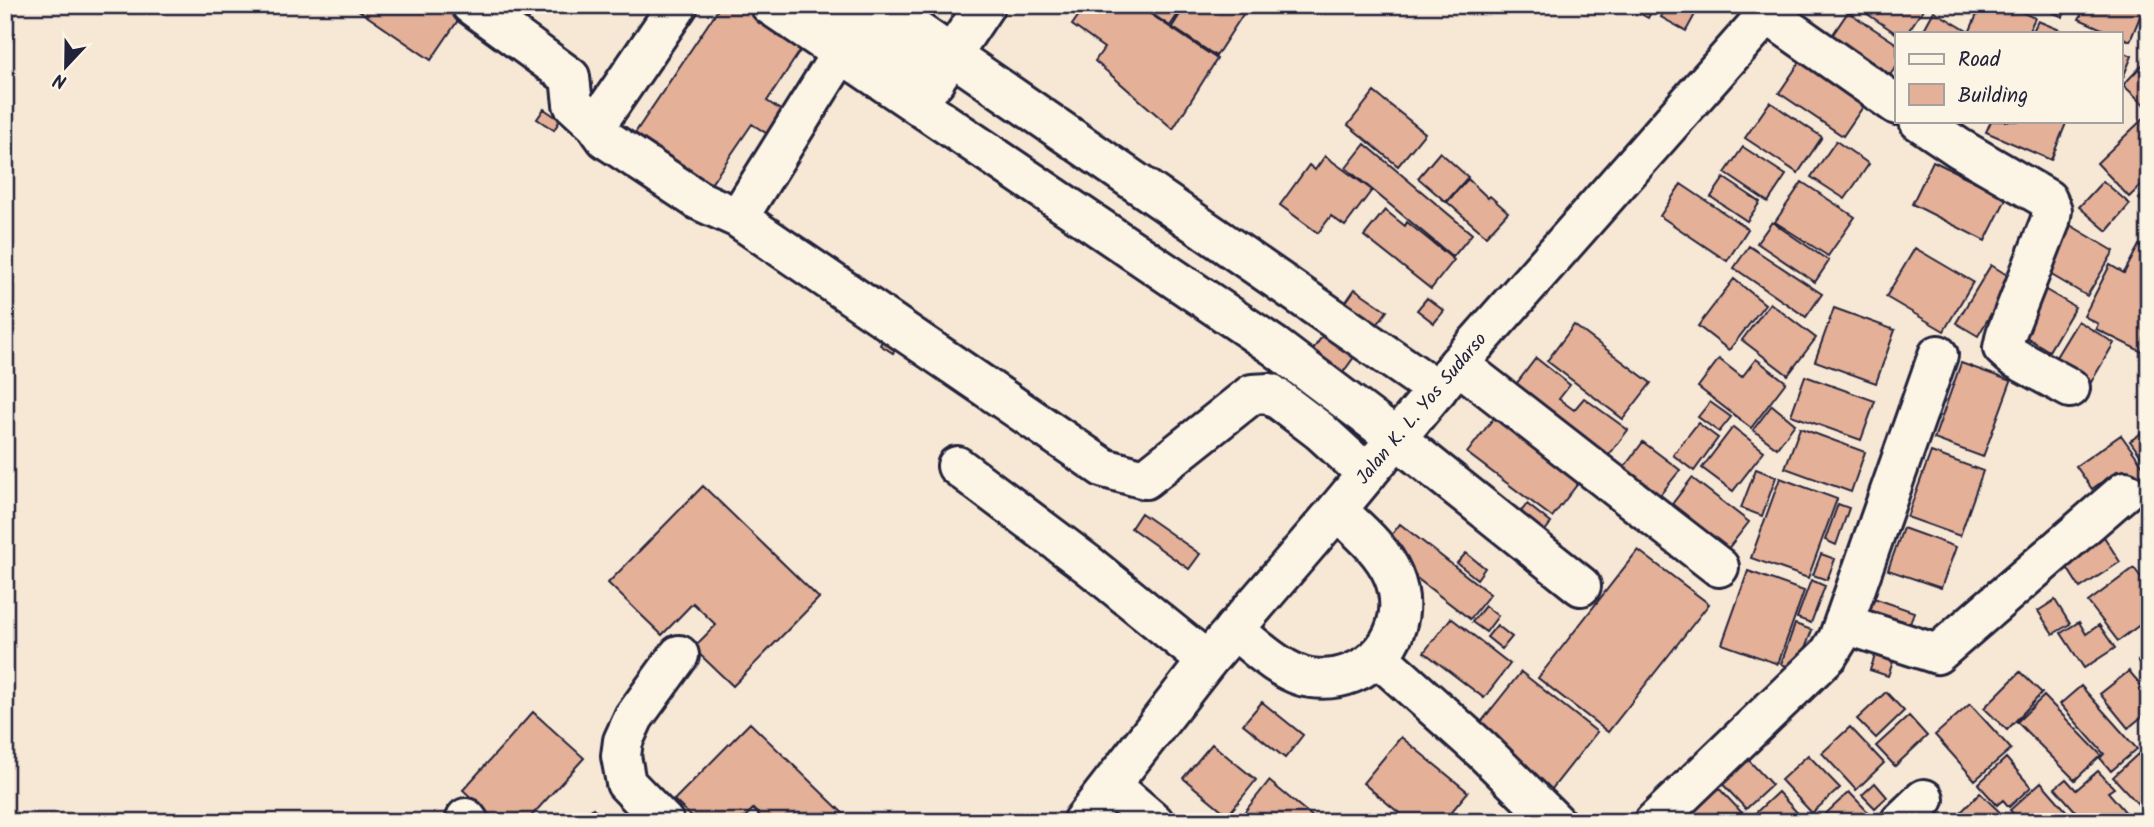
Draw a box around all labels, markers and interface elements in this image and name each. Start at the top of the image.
north arrow [32,32,102,102]
legend [1895,32,2122,122]
text: Road [1958,44,2001,77]
text: N [49,64,72,96]
text: Building [1958,80,2028,113]
street label: Jalan K. L. Yos Sudarso [1349,326,1495,492]

